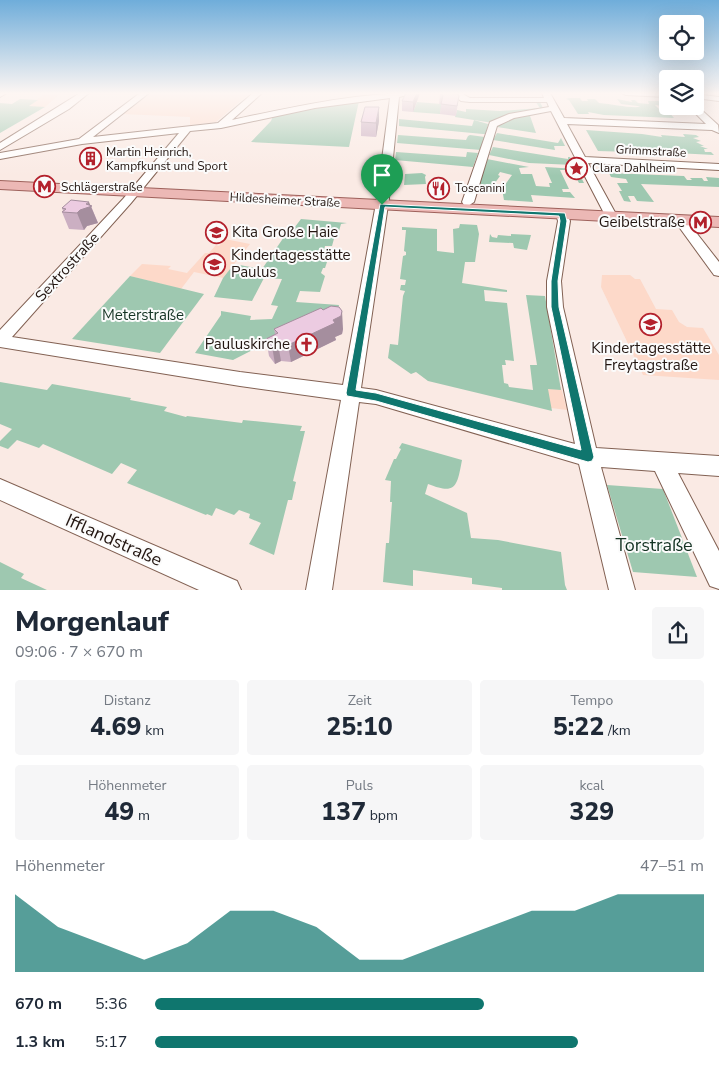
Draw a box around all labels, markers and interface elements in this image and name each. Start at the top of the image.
map controls [659,15,704,115]
button: locate [659,15,704,60]
button: layers [659,70,704,115]
street label: Grimmstraße [615,141,687,161]
place label: Martin Heinrich, Kampfkunst und Sport [106,144,228,174]
building icon: Martin Heinrich, Kampfkunst und Sport [78,147,102,171]
pin [361,154,403,205]
place icon: Clara Dahlheim [564,156,588,180]
place label: Clara Dahlheim [592,160,676,176]
icon: arrive [368,161,396,189]
metro station icon: Schlägerstraße [33,175,57,199]
restaurant icon: Toscanini [427,176,451,200]
place label: Schlägerstraße [61,179,143,195]
place label: Toscanini [455,180,505,196]
street label: Hildesheimer Straße [229,189,341,211]
metro station icon: Geibelstraße [689,210,713,234]
place label: Geibelstraße [599,212,685,232]
school or university icon: Kita Große Haie [204,220,228,244]
place label: Kita Große Haie [232,222,338,242]
street label: Sextrostraße [31,228,103,306]
place label: Kindertagesstätte Paulus [231,245,351,282]
school or university icon: Kindertagesstätte Paulus [203,252,227,276]
park label: Meterstraße [102,305,184,325]
school or university icon: Kindertagesstätte Freytagstraße [639,313,663,337]
church icon: Pauluskirche [294,332,318,356]
place label: Pauluskirche [205,334,290,354]
place label: Kindertagesstätte Freytagstraße [591,338,711,375]
street label: Ifflandstraße [62,508,166,572]
park label: Torstraße [615,533,693,557]
text: Morgenlauf [15,603,169,641]
button: share [652,607,704,659]
text: 09:06 · 7 × 670 m [15,641,143,663]
text: Distanz [104,691,151,710]
text: Zeit [348,691,371,710]
text: Tempo [570,691,613,710]
text: 4.69 [90,710,142,744]
text: 25:10 [326,710,393,744]
text: 5:22 [553,710,604,744]
text: km [142,721,164,740]
text: /km [604,721,631,740]
text: Höhenmeter [88,776,166,795]
text: Puls [346,776,373,795]
text: kcal [579,776,604,795]
text: 49 [104,795,134,829]
text: 137 [321,795,366,829]
text: 329 [569,795,614,829]
text: m [134,806,150,825]
text: bpm [366,806,398,825]
text: Höhenmeter [15,855,105,877]
text: 47–51 m [640,855,704,877]
text: 670 m [15,993,62,1015]
text: 5:36 [95,993,127,1015]
text: 1.3 km [15,1031,65,1053]
text: 5:17 [95,1031,127,1053]

